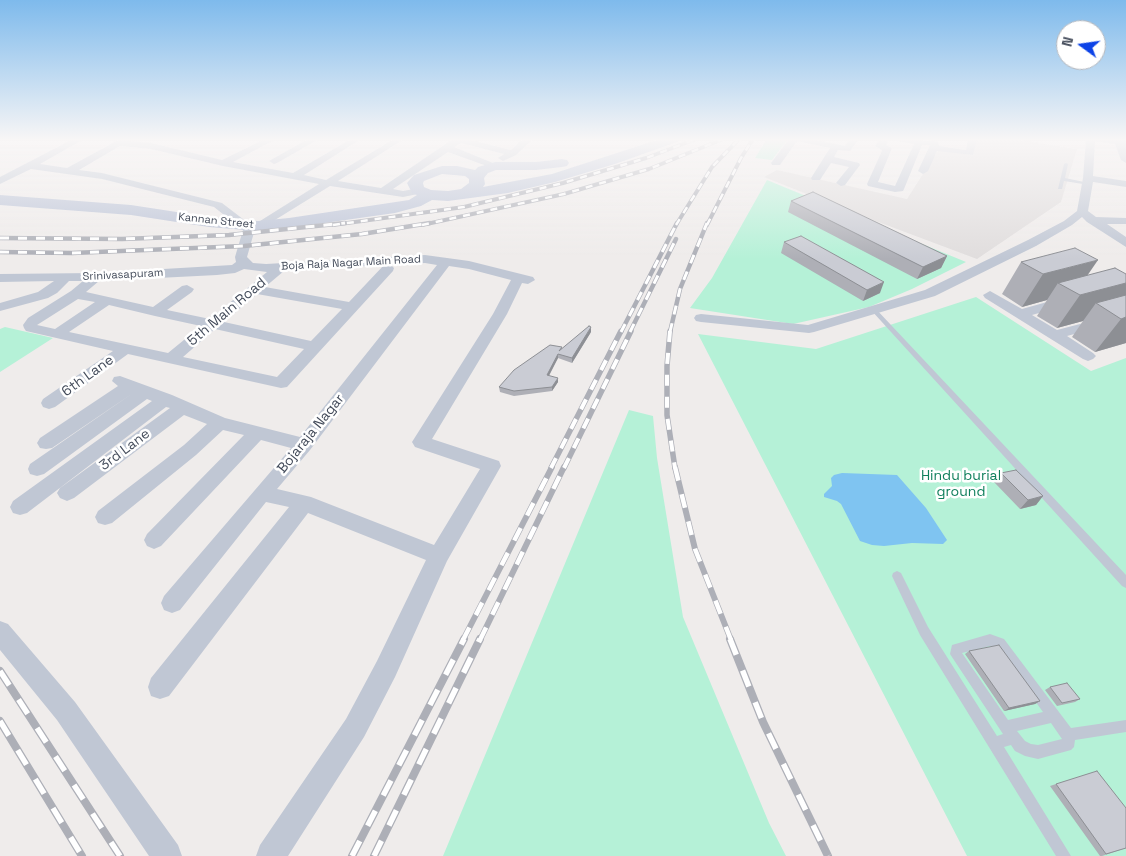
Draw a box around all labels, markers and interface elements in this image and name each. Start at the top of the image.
north arrow [1056,20,1106,70]
text: N [1058,35,1077,48]
street label: Kannan Street [177,210,255,232]
street label: Boja Raja Nagar Main Road [281,253,421,273]
street label: Srinivasapuram [82,266,164,284]
street label: 5th Main Road [184,274,270,350]
street label: 6th Lane [59,352,117,400]
street label: Bojaraja Nagar [274,391,348,477]
street label: 3rd Lane [97,426,153,474]
park label: Hindu burial ground [921,468,1001,501]

